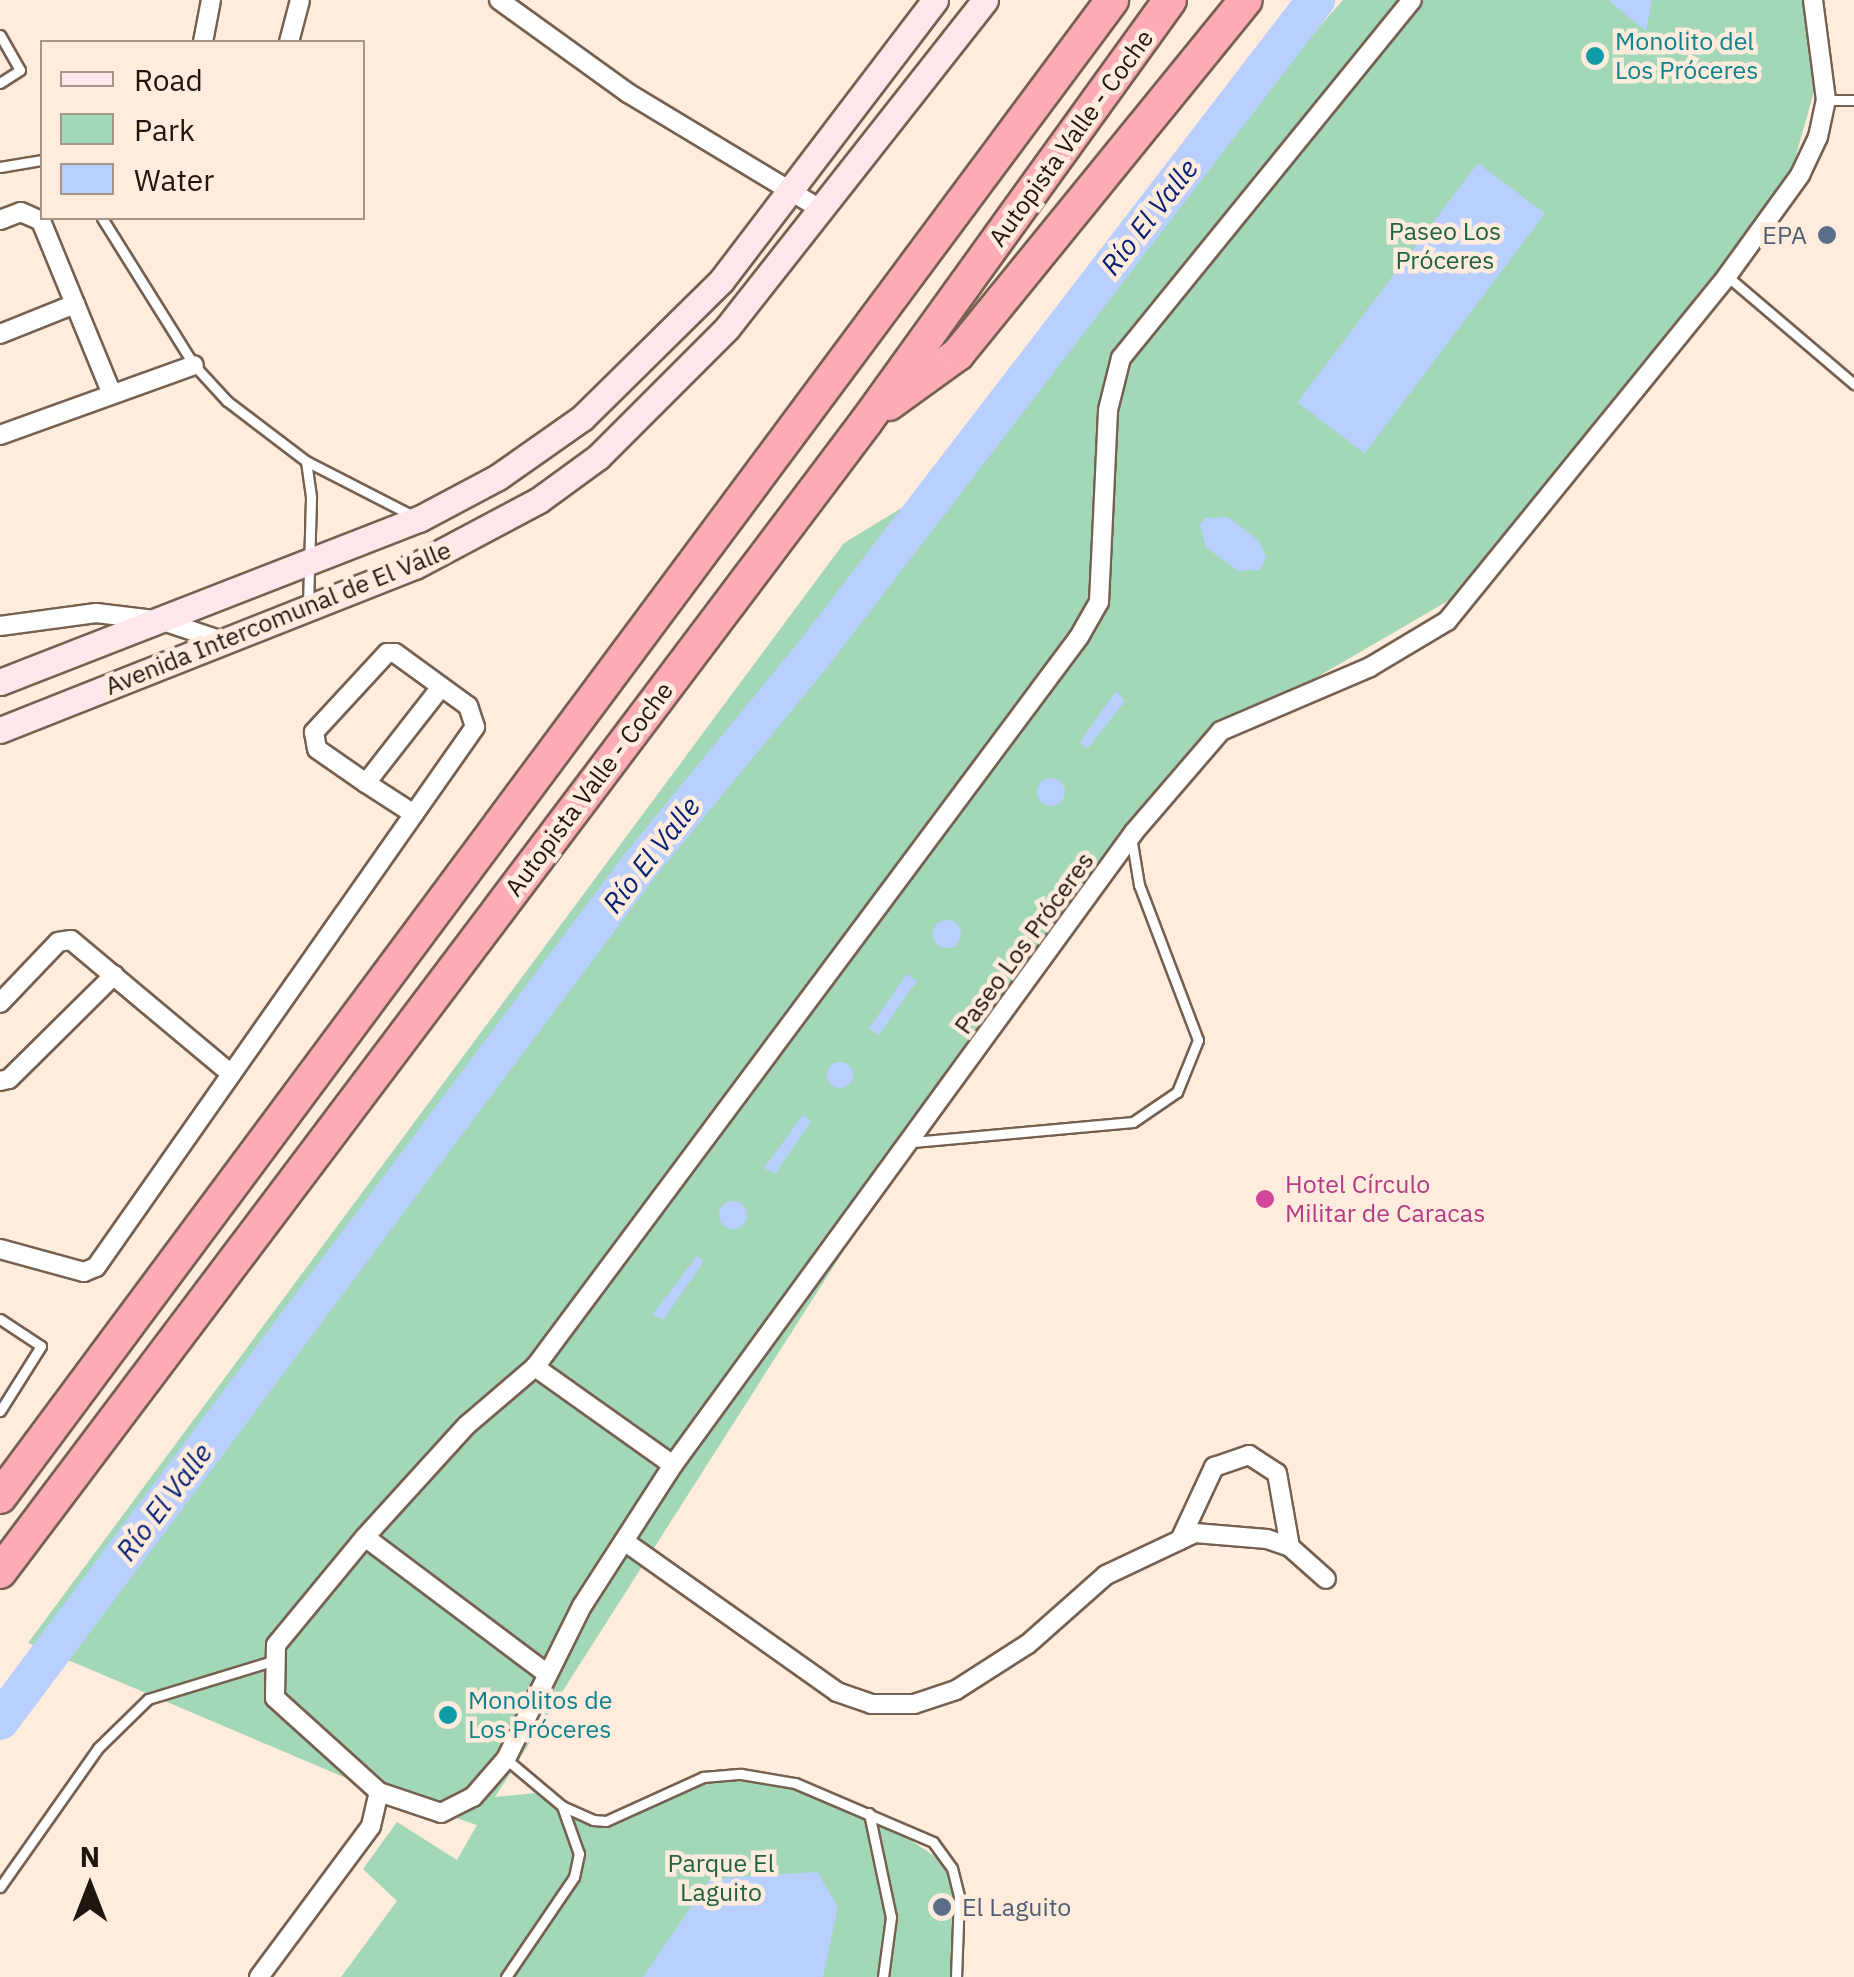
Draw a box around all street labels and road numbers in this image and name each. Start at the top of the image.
street label: Autopista Valle - Coche [982,24,1160,252]
street label: Avenida Intercomunal de El Valle [101,535,455,701]
street label: Autopista Valle - Coche [499,676,679,902]
street label: Paseo Los Próceres [948,846,1100,1040]

